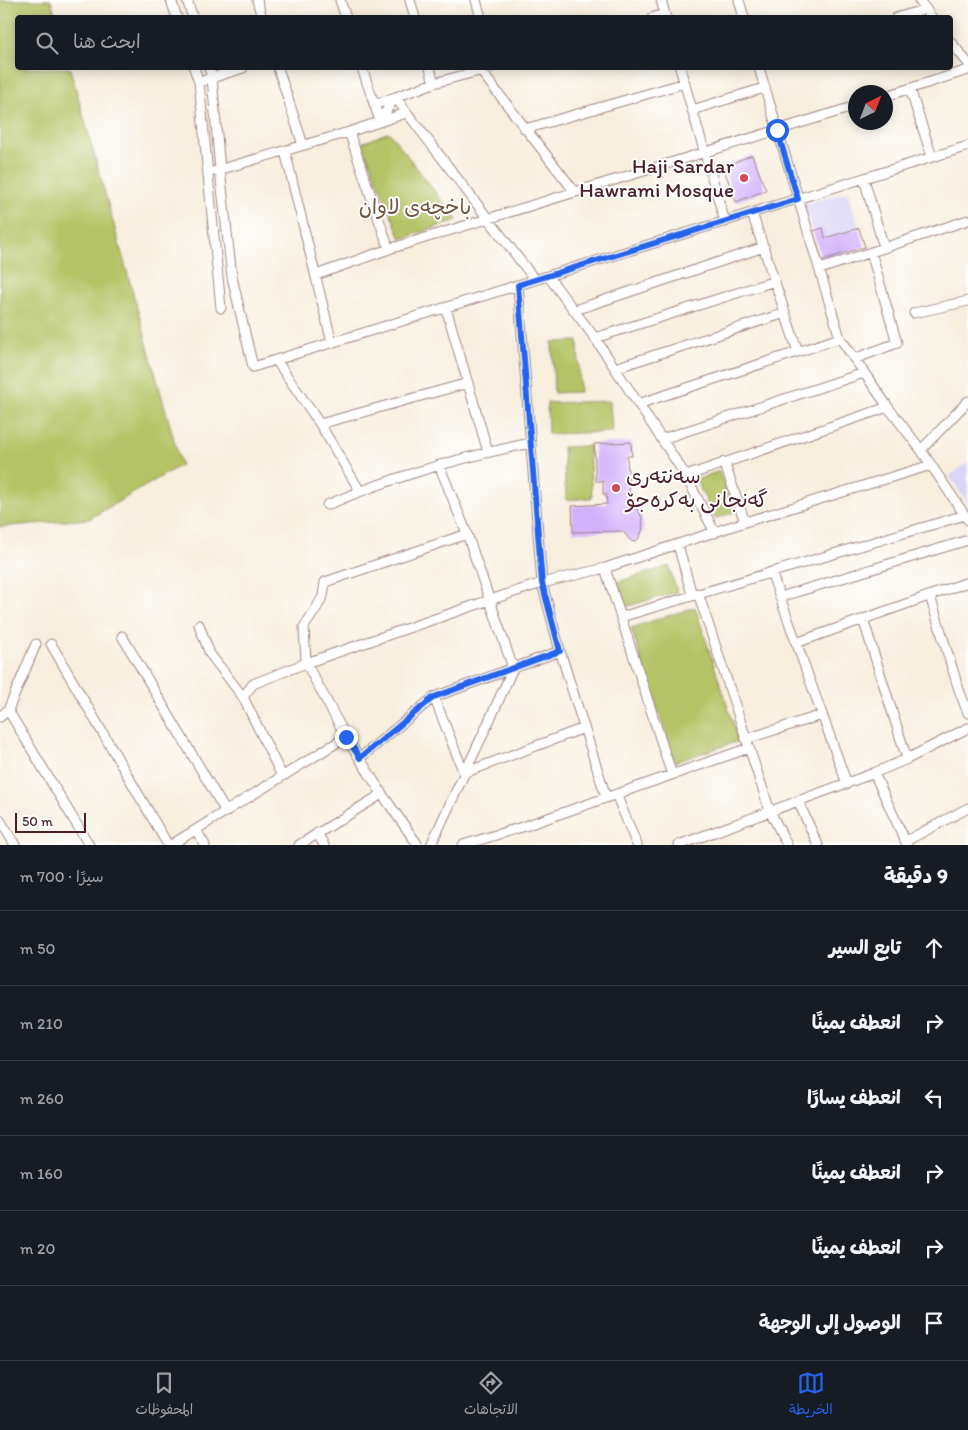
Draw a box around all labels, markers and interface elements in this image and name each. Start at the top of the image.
search box [15,15,953,70]
icon: search [33,29,61,57]
text: ابحث هنا [73,30,141,53]
north arrow [848,85,893,130]
route start [766,119,789,142]
place label: Haji Sardar Hawrami Mosque [579,153,735,202]
marker: Haji Sardar Hawrami Mosque [738,172,750,184]
park label: باخچەی لاوان [359,194,471,220]
place label: سەنتەری گەنجانی بەکرەجۆ [624,463,768,514]
marker: سەنتەری گەنجانی بەکرەجۆ [610,482,622,494]
route end [335,726,358,749]
scale bar [15,810,86,833]
text: 50 m [22,813,53,830]
text: 9 دقيقة [884,863,948,888]
text: سيرًا · 700 m [20,867,104,886]
icon: ahead [920,934,948,962]
text: تابع السير [829,936,901,959]
text: 50 m [20,939,55,958]
icon: right [920,1009,948,1037]
text: انعطف يمينًا [812,1011,901,1034]
text: 210 m [20,1014,63,1033]
icon: left [920,1084,948,1112]
text: انعطف يسارًا [807,1086,901,1109]
text: 260 m [20,1089,64,1108]
icon: right [920,1159,948,1187]
text: انعطف يمينًا [812,1161,901,1184]
text: 160 m [20,1164,63,1183]
icon: right [920,1234,948,1262]
text: انعطف يمينًا [812,1236,901,1259]
text: 20 m [20,1239,55,1258]
icon: arrive [920,1309,948,1337]
text: الوصول إلى الوجهة [759,1311,901,1334]
tab: المحفوظات [135,1369,193,1422]
tab: الاتجاهات [464,1369,518,1422]
tab: الخريطة [789,1369,833,1422]

